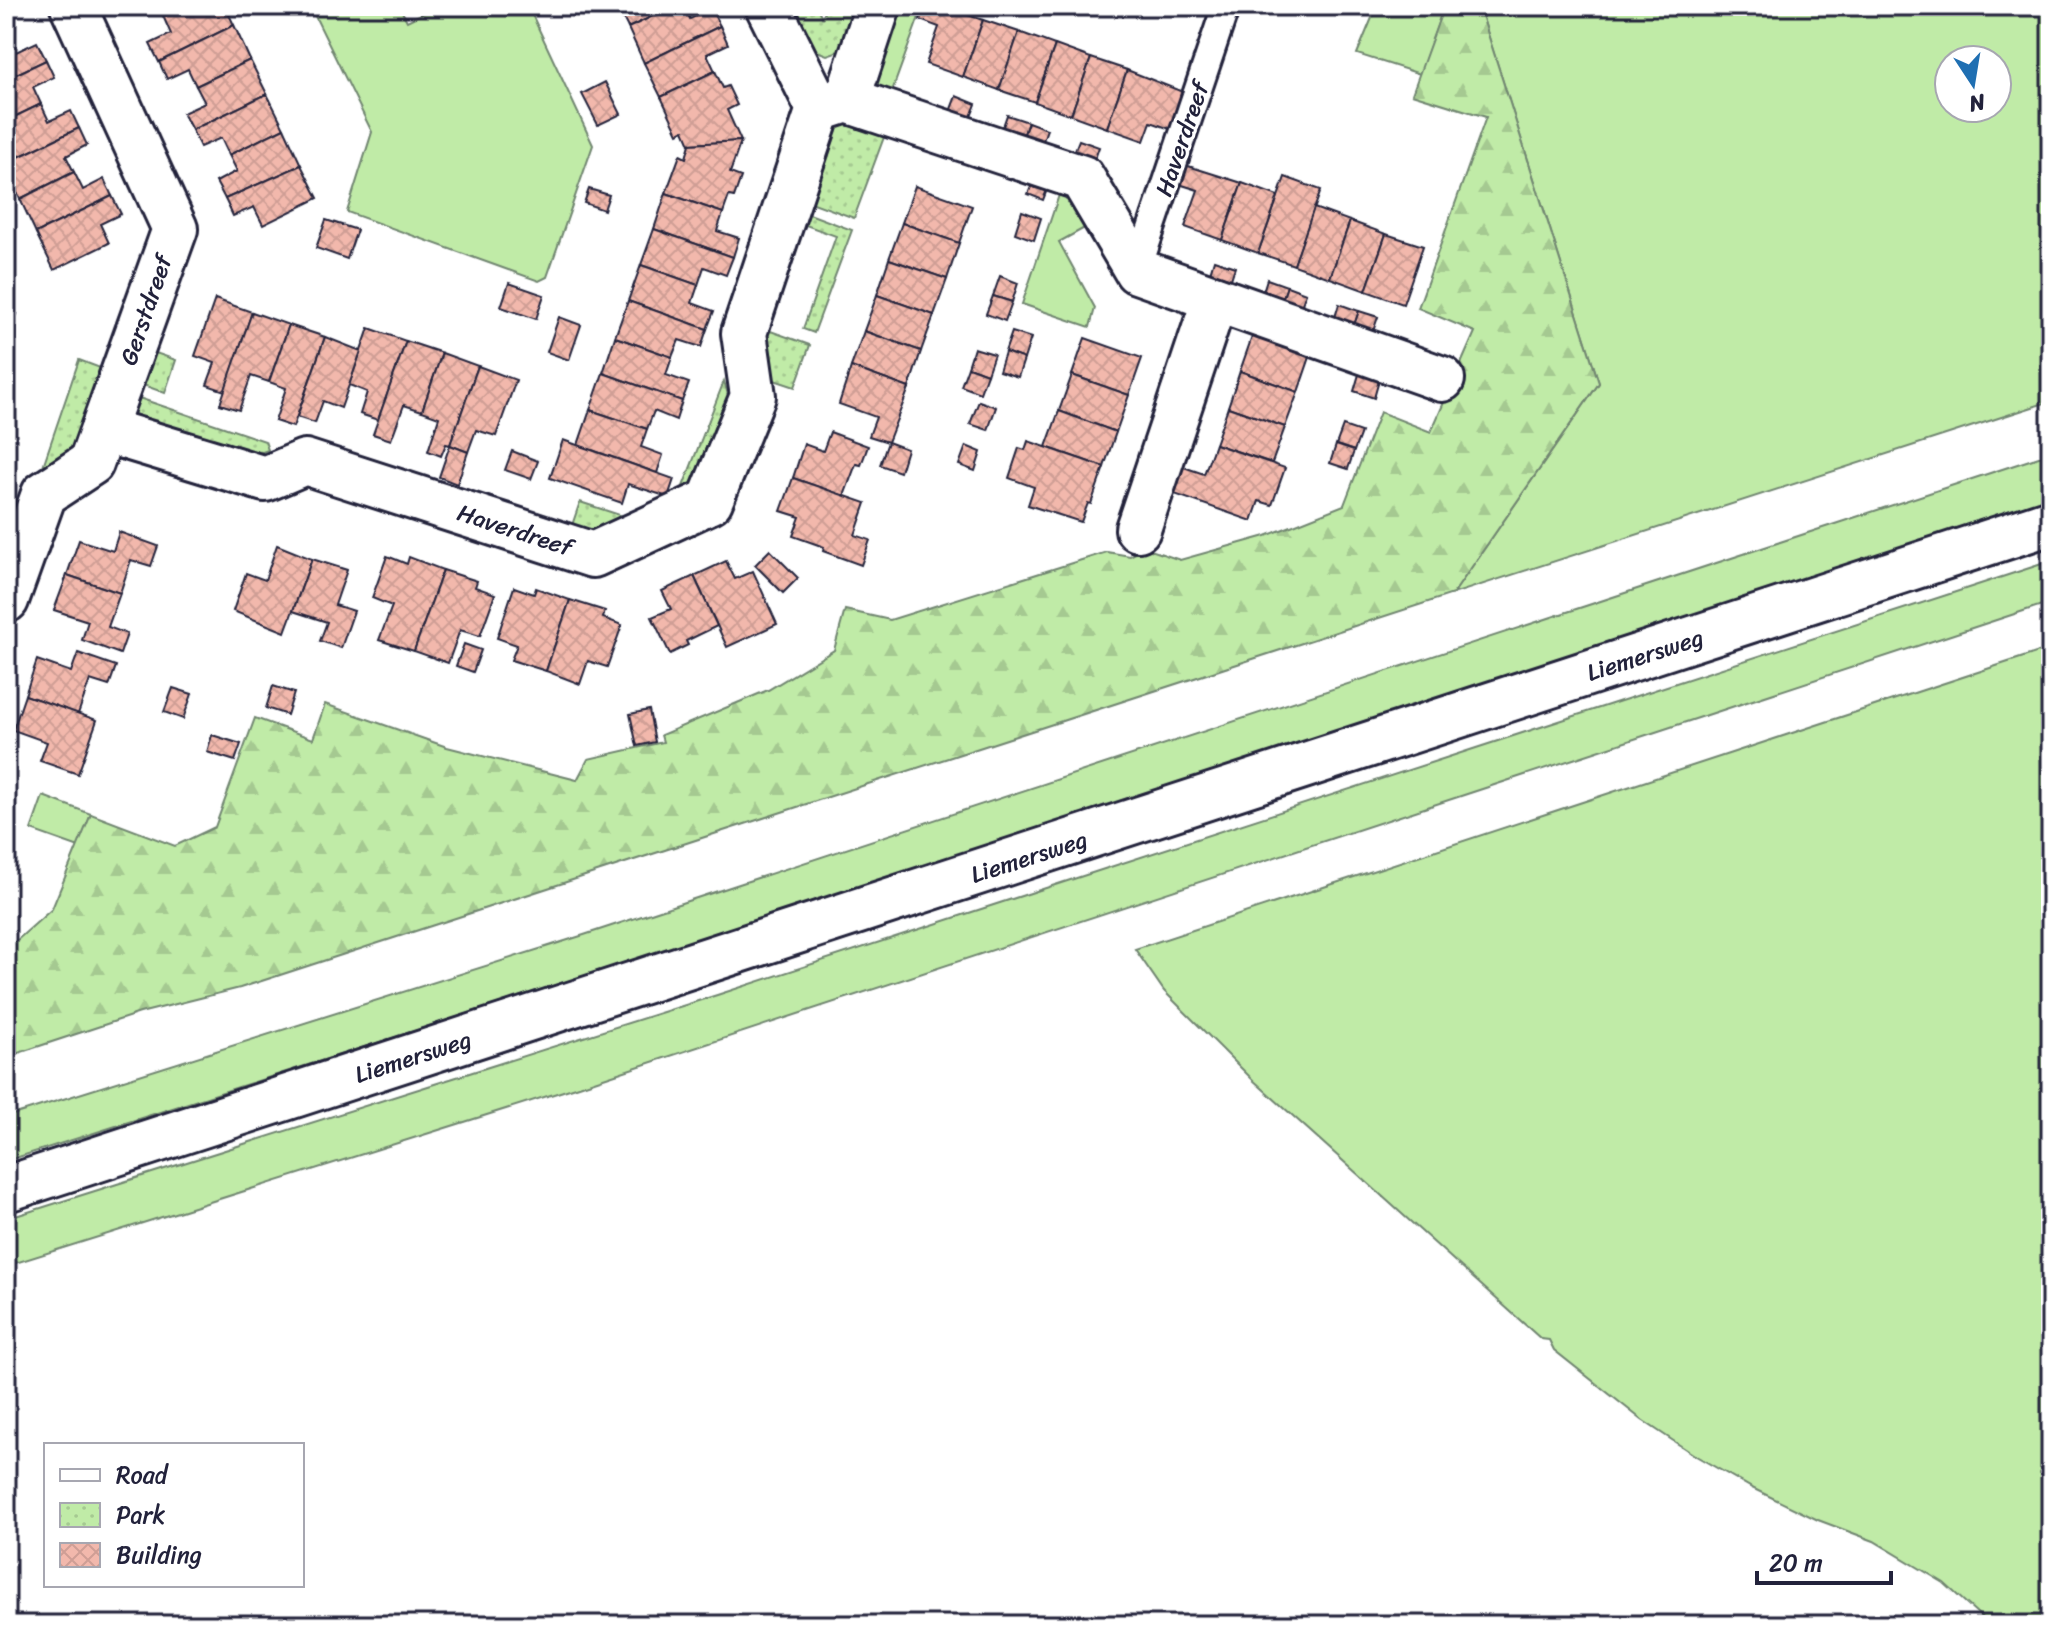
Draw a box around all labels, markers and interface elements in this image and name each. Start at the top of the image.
north arrow [1933,44,2013,124]
street label: Haverdreef [1143,73,1222,202]
text: N [1965,82,1990,124]
street label: Gerstdreef [107,247,185,371]
street label: Haverdreef [452,492,581,569]
street label: Liemersweg [1581,616,1709,694]
street label: Liemersweg [965,818,1093,896]
street label: Liemersweg [349,1018,477,1096]
legend [44,1443,304,1587]
text: Road [116,1454,170,1496]
text: Park [116,1494,165,1536]
text: Building [116,1534,202,1576]
scale bar [1757,1535,1891,1585]
text: 20 m [1769,1542,1823,1584]

